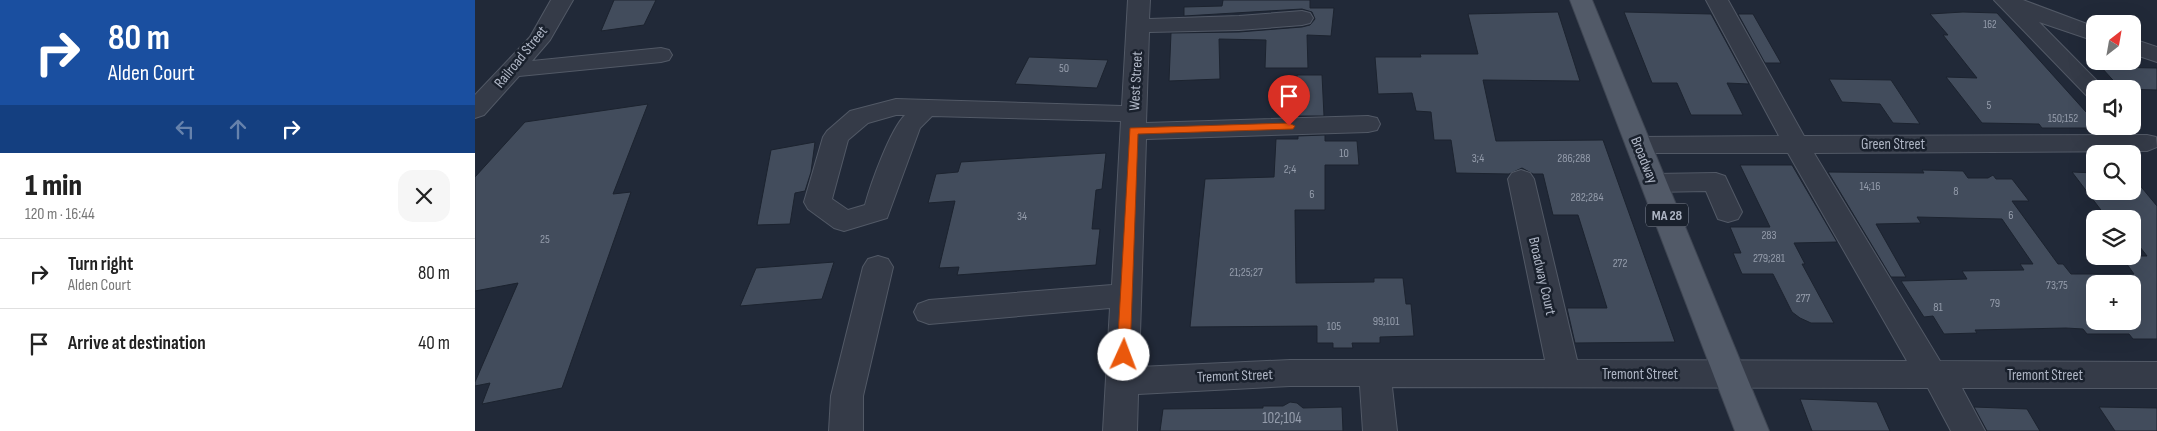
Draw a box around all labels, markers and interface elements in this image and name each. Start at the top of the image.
north arrow [2086,15,2141,70]
map controls [2086,15,2141,330]
text: 80 m [108,17,170,60]
house number: 162 [1983,18,1997,31]
icon: right [25,20,90,85]
street label: Railroad Street [490,22,552,92]
street label: West Street [1125,50,1147,111]
text: Alden Court [108,60,195,87]
house number: 50 [1059,61,1069,76]
pin [1268,75,1310,126]
button: sound [2086,80,2141,135]
icon: arrive [1275,82,1303,110]
house number: 5 [1987,98,1992,113]
house number: 150;152 [2048,111,2078,126]
icon: left [171,115,199,143]
icon: ahead [224,115,252,143]
icon: right [277,115,305,143]
street label: Broadway [1626,134,1662,186]
street label: Green Street [1861,135,1925,154]
button: search [2086,145,2141,200]
house number: 10 [1339,146,1349,161]
house number: 3;4 [1472,151,1484,166]
house number: 286;288 [1557,151,1591,166]
house number: 2;4 [1284,162,1296,177]
text: 1 min [25,168,82,204]
button: close [398,170,450,222]
house number: 14;16 [1859,179,1881,194]
house number: 8 [1953,184,1959,199]
house number: 6 [1309,187,1315,202]
house number: 282;284 [1570,190,1604,205]
road number: MA 28 [1646,204,1688,226]
text: 120 m · 16:44 [25,205,95,224]
house number: 6 [2008,208,2014,223]
house number: 34 [1017,209,1027,224]
button: layers [2086,210,2141,265]
house number: 283 [1761,228,1777,243]
house number: 25 [540,232,550,247]
street label: Broadway Court [1524,235,1560,317]
house number: 279;281 [1753,251,1786,266]
text: Turn right [68,253,133,276]
house number: 272 [1613,256,1627,271]
icon: right [25,260,53,288]
text: 80 m [418,262,450,285]
house number: 21;25;27 [1229,265,1263,280]
button: + [2086,275,2141,330]
text: Alden Court [68,276,131,295]
house number: 73;75 [2046,278,2068,293]
house number: 277 [1796,291,1810,306]
house number: 79 [1990,296,2000,311]
house number: 81 [1933,300,1944,315]
house number: 99;101 [1373,314,1400,329]
house number: 105 [1327,319,1341,334]
position arrow [1097,328,1149,380]
icon: arrive [25,330,53,358]
text: Arrive at destination [68,332,206,355]
text: 40 m [418,332,450,355]
street label: Tremont Street [1197,365,1274,387]
street label: Tremont Street [1602,365,1678,384]
street label: Tremont Street [2007,366,2083,385]
house number: 102;104 [1262,409,1302,428]

